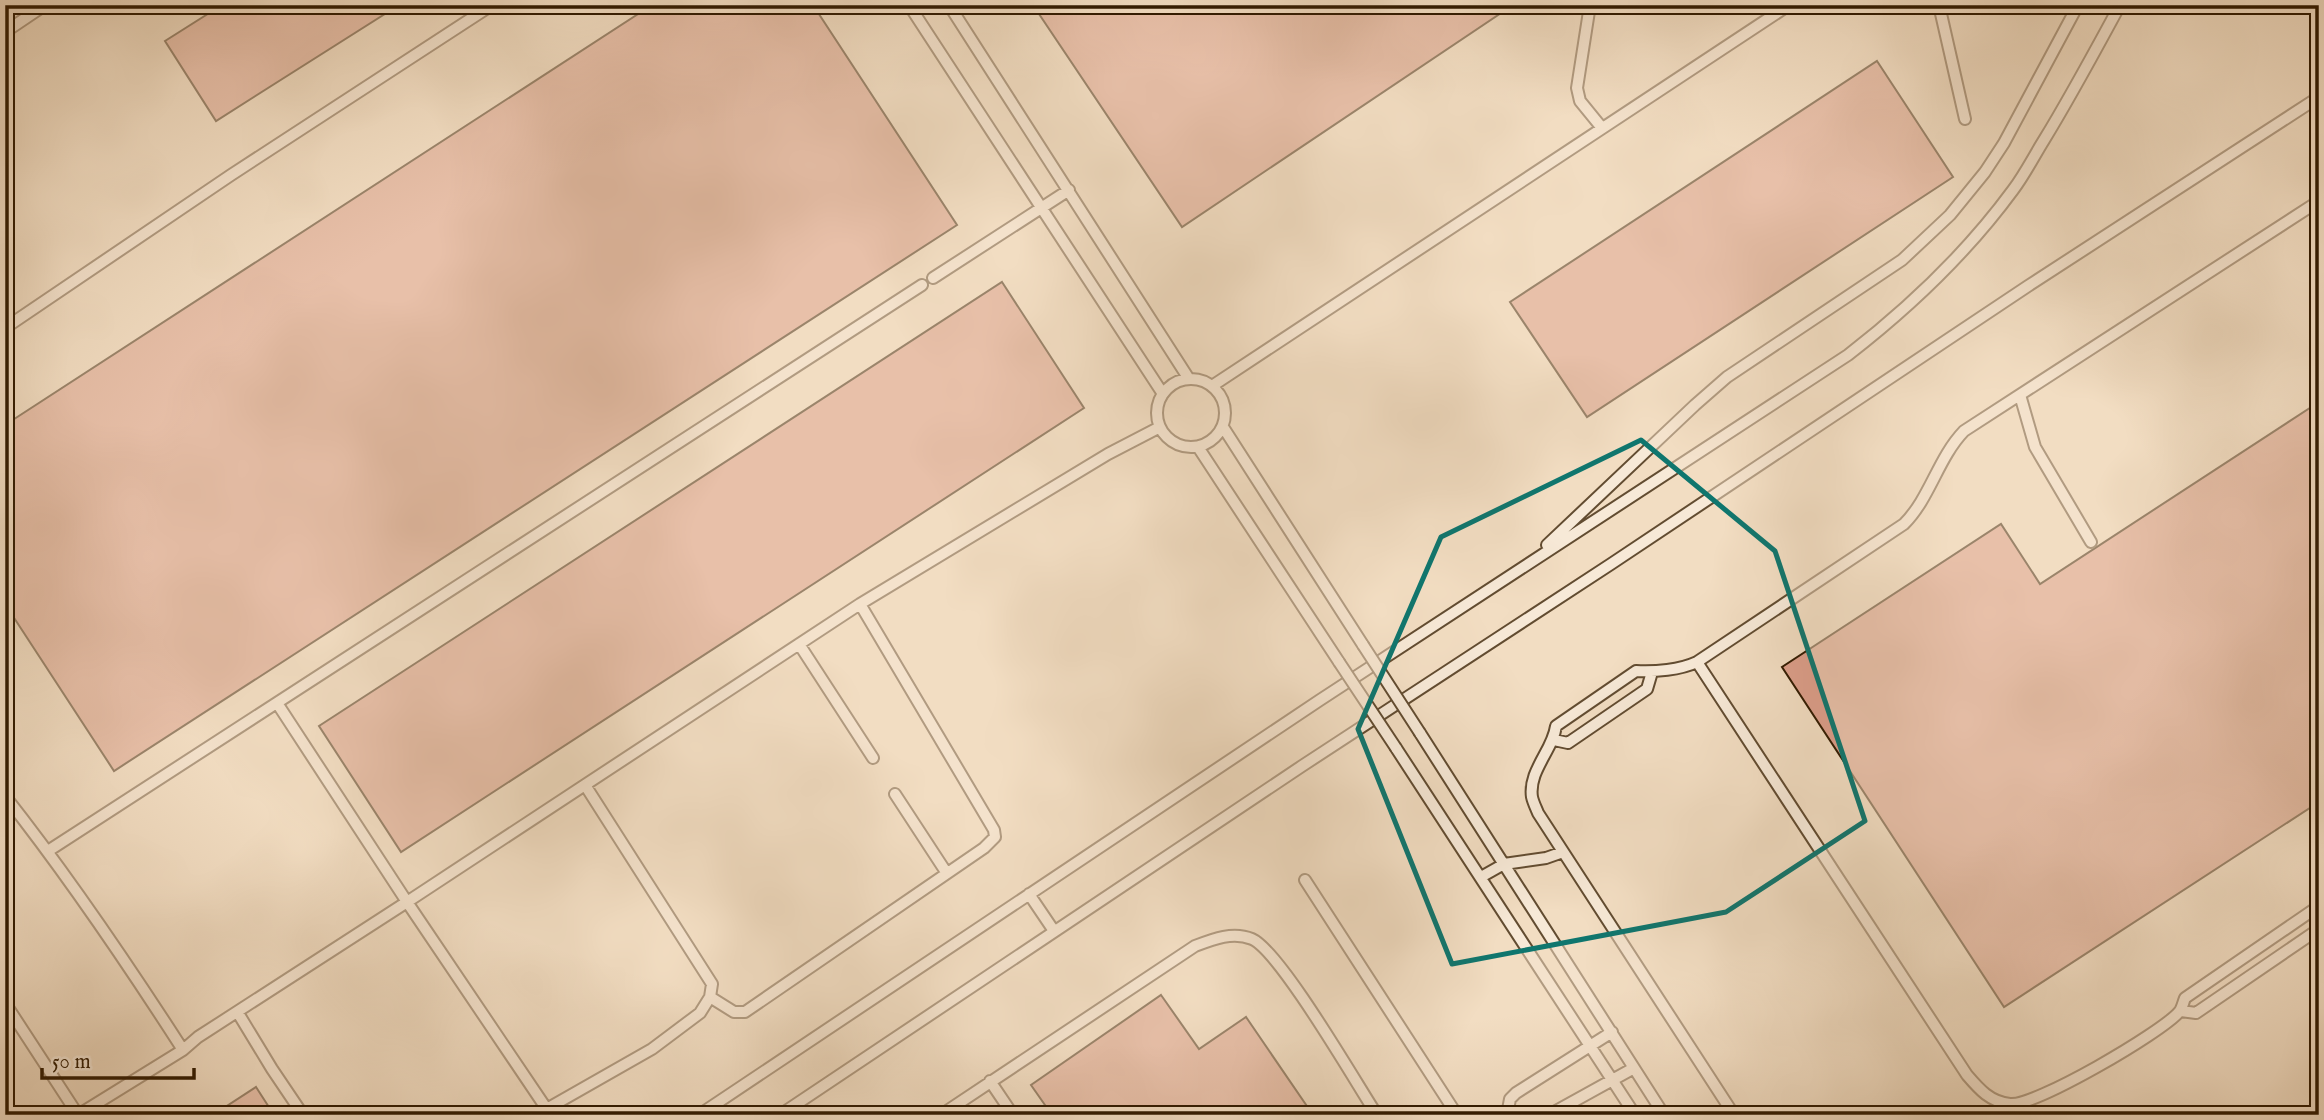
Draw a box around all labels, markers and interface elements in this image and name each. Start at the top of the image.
scale bar [42,1036,194,1080]
text: 50 m [52,1049,91,1076]

